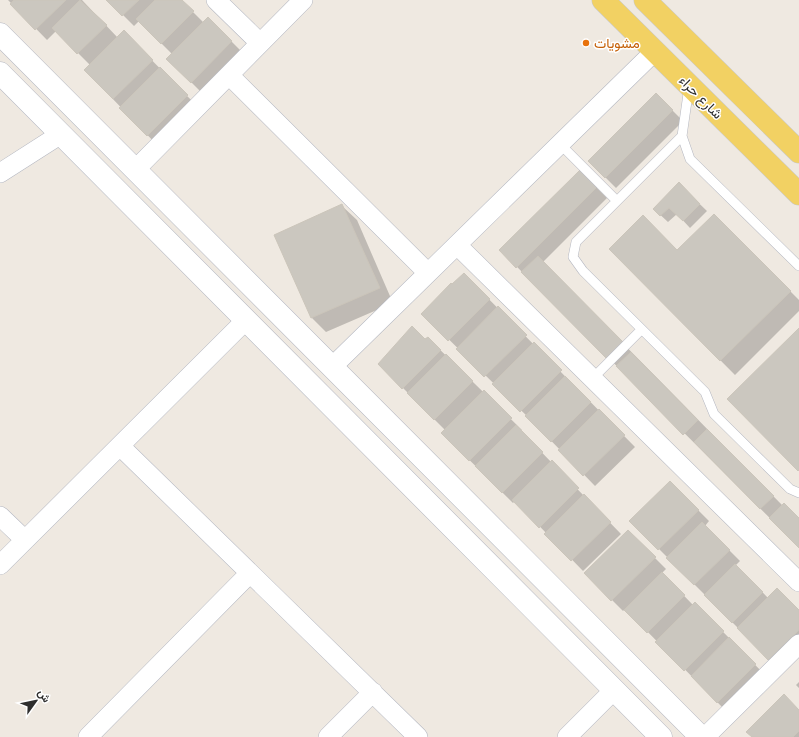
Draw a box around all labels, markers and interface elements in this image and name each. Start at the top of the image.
place label: مشويات [594,34,640,52]
marker: مشويات [581,38,591,48]
street label: شارع حراء [674,71,727,124]
north arrow [16,681,56,721]
text: ش [35,686,54,705]

